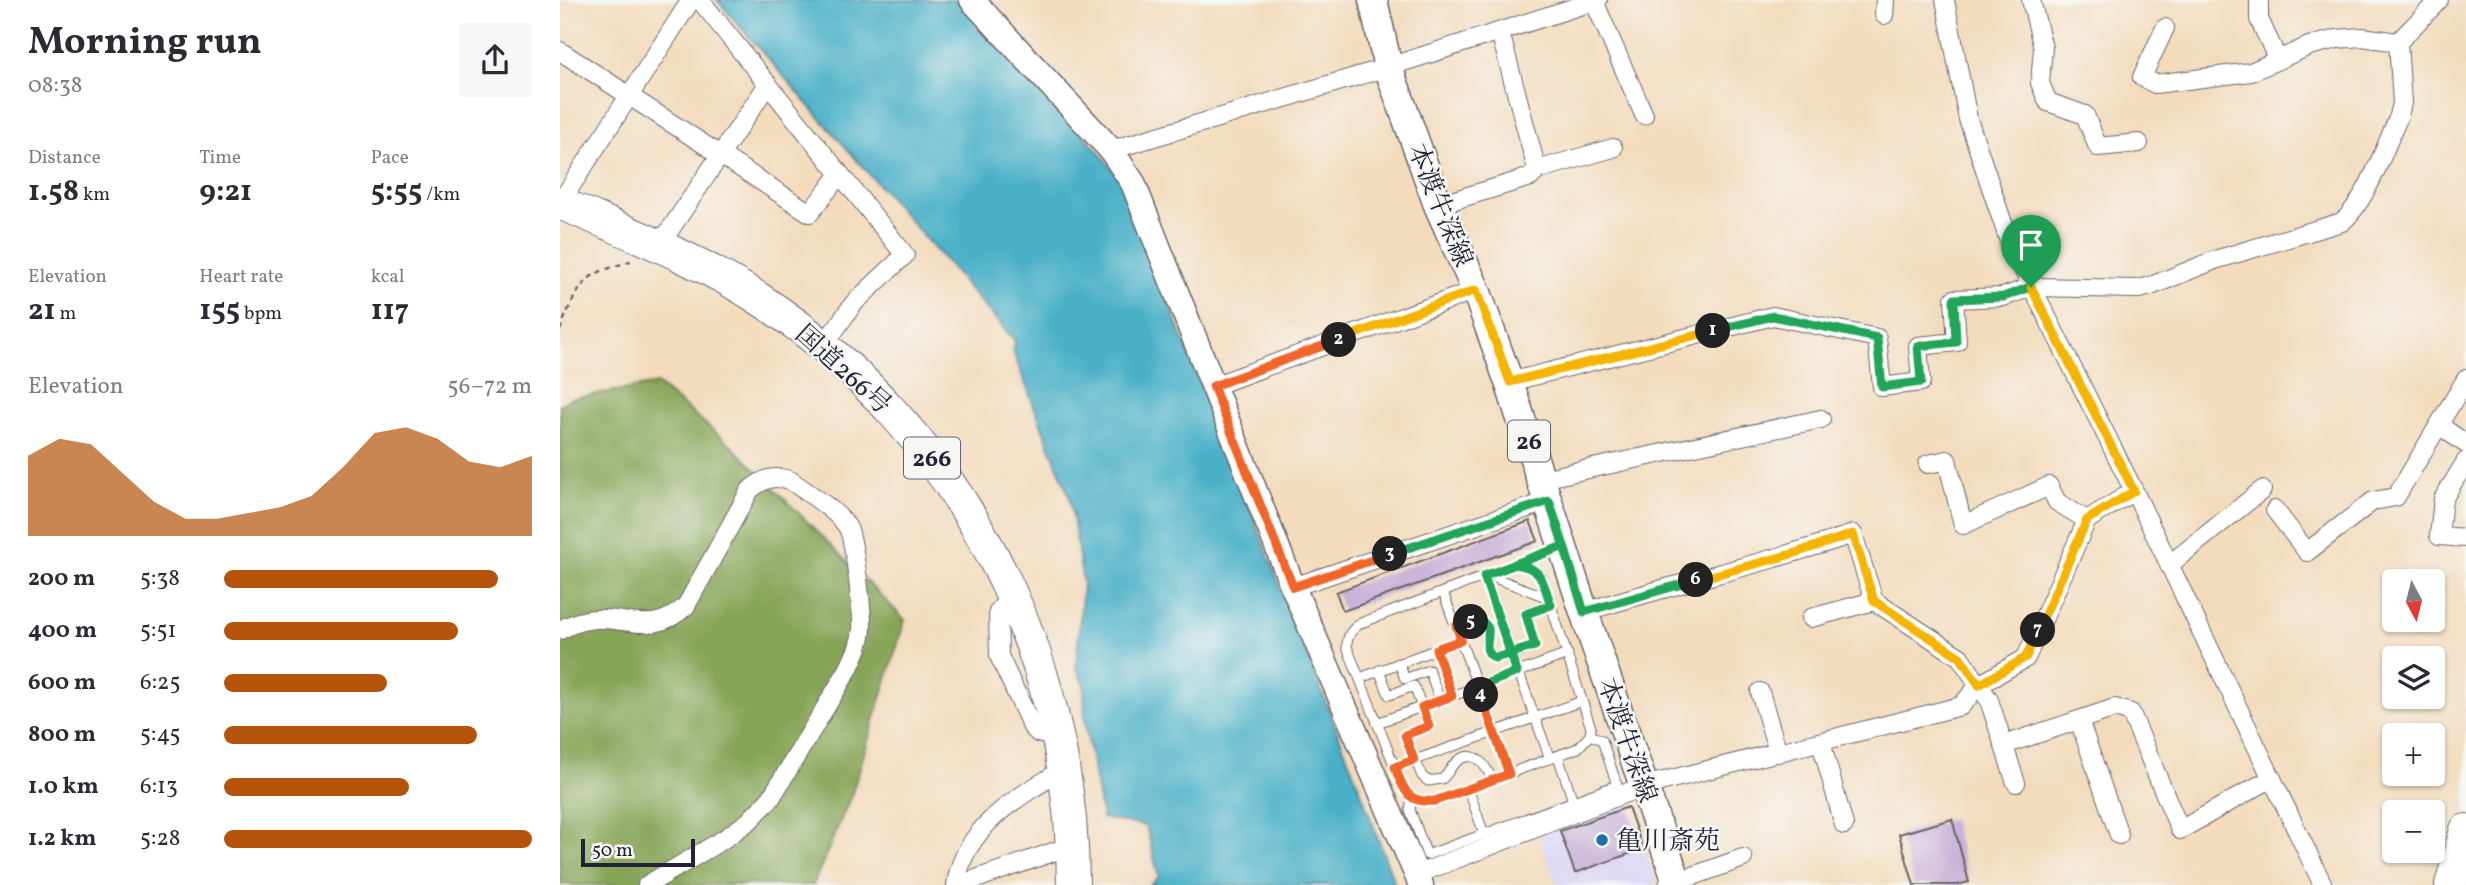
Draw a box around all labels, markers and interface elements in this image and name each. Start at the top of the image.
text: Morning run [28,17,262,70]
button: share [458,23,532,97]
text: 08:38 [28,70,82,102]
street label: 本渡牛深線 [1398,139,1480,273]
text: Distance [28,145,101,171]
text: Time [199,145,241,171]
text: Pace [371,145,409,171]
text: 1.58 [28,171,79,213]
text: 9:21 [199,171,252,213]
text: 5:55 [371,171,422,213]
text: km [79,182,110,208]
text: /km [422,182,460,208]
pin [2001,215,2061,287]
icon: arrive [2012,226,2050,264]
text: Elevation [28,264,107,290]
text: Heart rate [199,264,283,290]
text: kcal [371,264,404,290]
text: 21 [28,290,56,332]
text: 155 [199,290,240,332]
text: 117 [371,290,409,332]
text: m [56,301,76,327]
text: bpm [240,301,282,327]
pin: 1 [1696,314,1730,348]
text: 1 [1709,317,1716,343]
street label: 国道266号 [787,318,899,423]
pin: 2 [1322,322,1356,358]
text: 2 [1334,326,1343,352]
text: Elevation [28,371,124,403]
text: 56–72 m [448,371,532,403]
road number: 26 [1508,420,1550,462]
road number: 266 [904,438,960,478]
pin: 3 [1372,536,1408,572]
text: 3 [1385,540,1394,566]
pin: 6 [1678,562,1714,598]
text: 200 m [28,563,95,595]
text: 5:38 [140,563,180,595]
text: 6 [1690,566,1701,592]
north arrow [2382,569,2445,632]
map controls [2382,569,2445,863]
pin: 5 [1454,604,1488,640]
text: 5 [1466,608,1475,634]
pin: 7 [2020,612,2056,648]
text: 400 m [28,615,97,647]
text: 5:51 [140,615,176,647]
text: 7 [2033,616,2042,642]
button: layers [2382,646,2445,709]
text: 600 m [28,667,96,699]
text: 6:25 [140,667,180,699]
street label: 本渡牛深線 [1588,673,1664,808]
pin: 4 [1464,678,1499,712]
text: 4 [1475,681,1486,707]
text: 800 m [28,719,96,751]
text: 5:45 [140,719,181,751]
button: + [2382,723,2445,786]
text: 1.0 km [28,771,99,803]
text: 6:13 [140,771,178,803]
button: − [2382,800,2445,863]
text: 1.2 km [28,823,97,855]
text: 5:28 [140,823,181,855]
place label: 亀川斎苑 [1616,824,1720,860]
marker: 亀川斎苑 [1594,832,1610,848]
scale bar [581,836,695,868]
text: 50 m [592,838,633,864]

